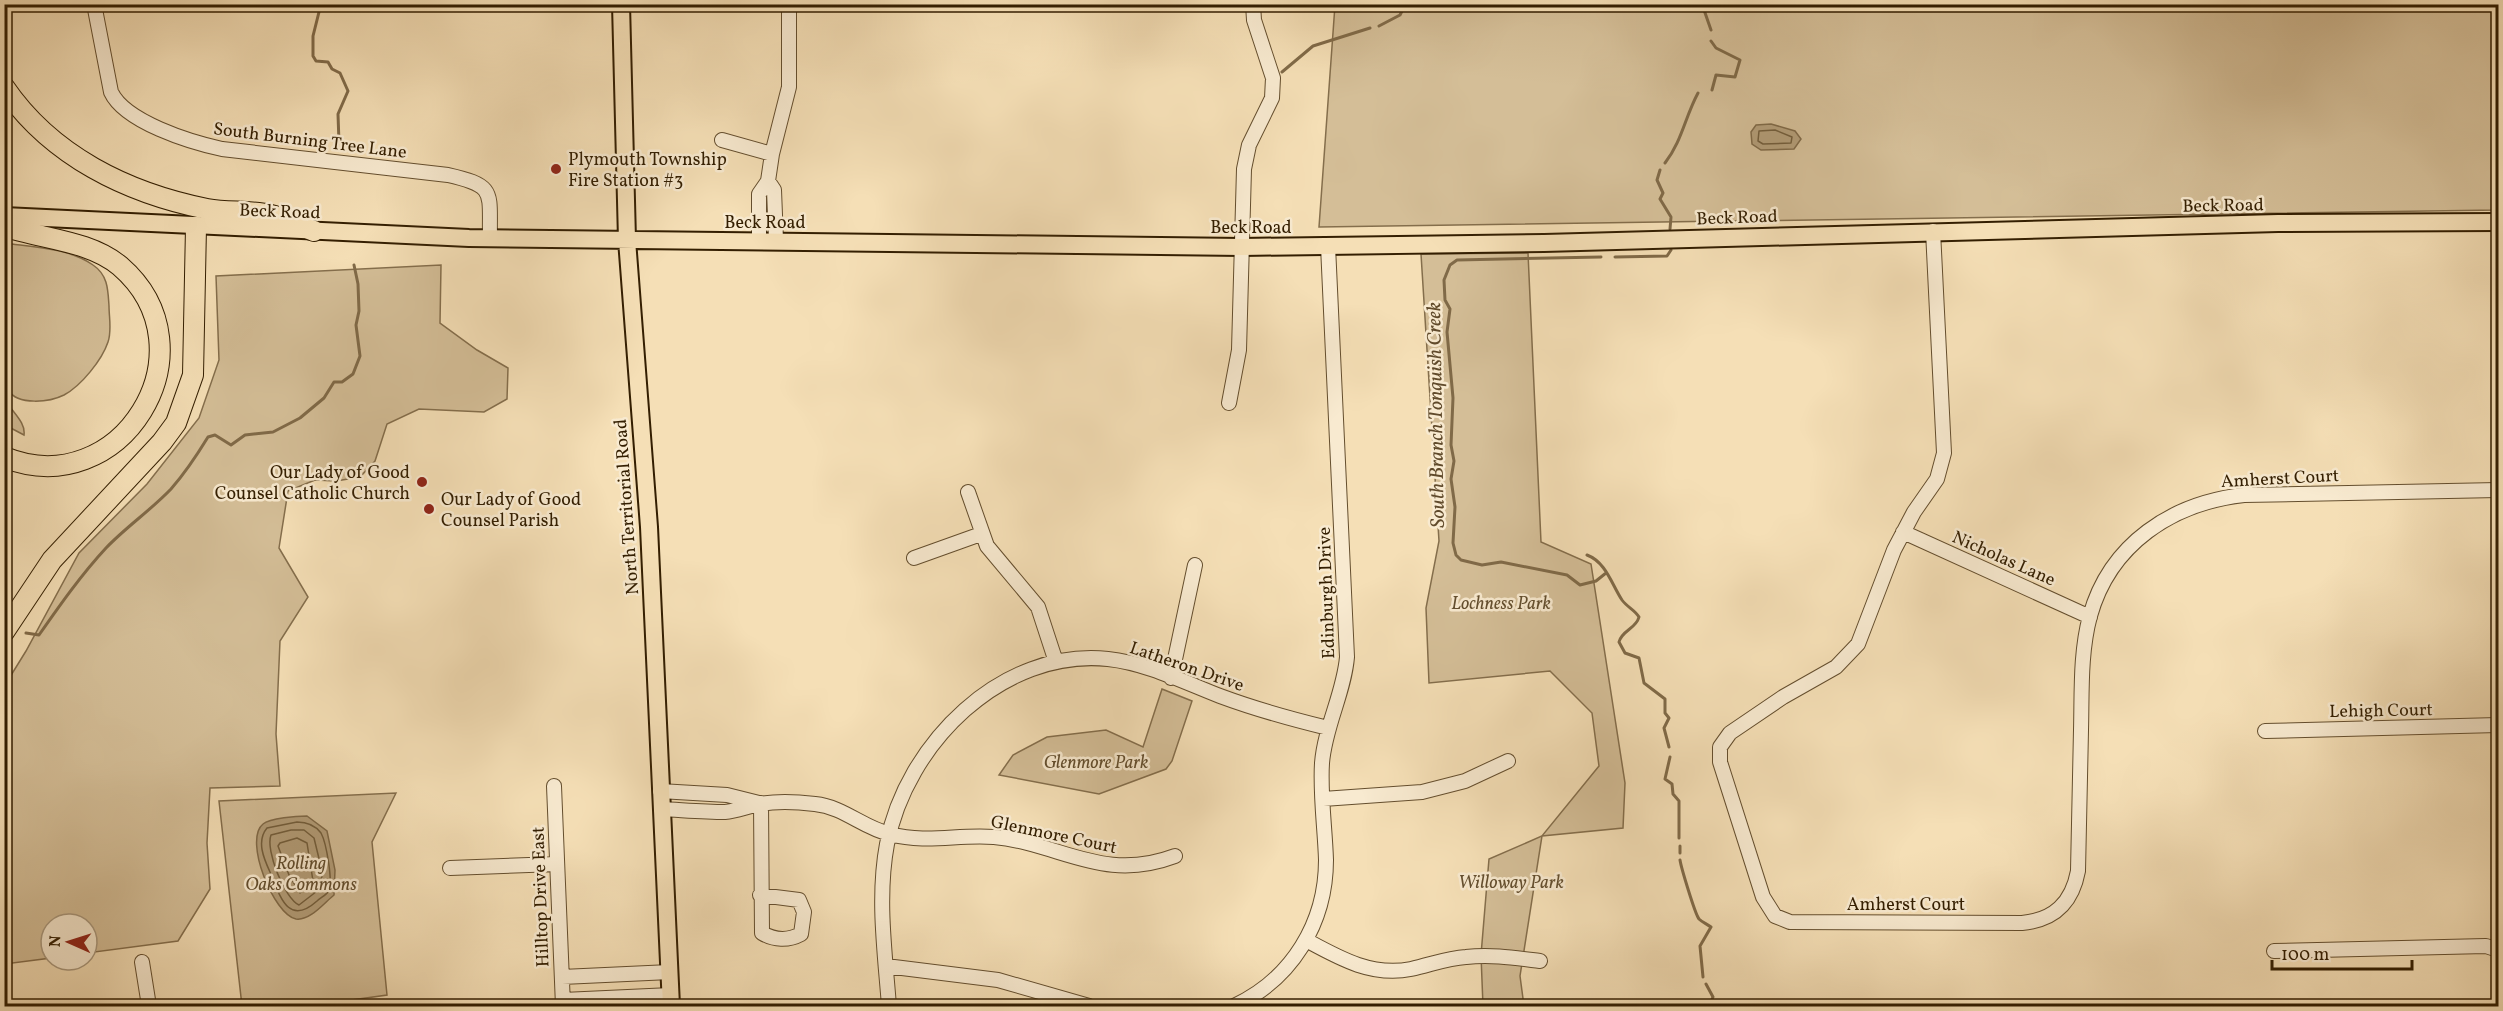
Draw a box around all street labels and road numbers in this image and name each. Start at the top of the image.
street label: South Burning Tree Lane [212,117,408,166]
street label: Beck Road [2182,193,2264,220]
street label: Beck Road [239,199,321,226]
street label: Beck Road [1696,205,1778,232]
street label: Beck Road [724,211,806,236]
street label: Beck Road [1210,216,1292,241]
street label: North Territorial Road [609,418,646,596]
street label: Amherst Court [2220,464,2340,495]
street label: Nicholas Lane [1948,525,2059,593]
street label: Edinburgh Drive [1313,526,1342,659]
street label: Latheron Drive [1126,636,1247,699]
street label: Lehigh Court [2329,698,2433,725]
street label: Glenmore Court [988,810,1119,861]
street label: Hilltop Drive East [527,826,556,968]
street label: Amherst Court [1847,893,1965,918]

